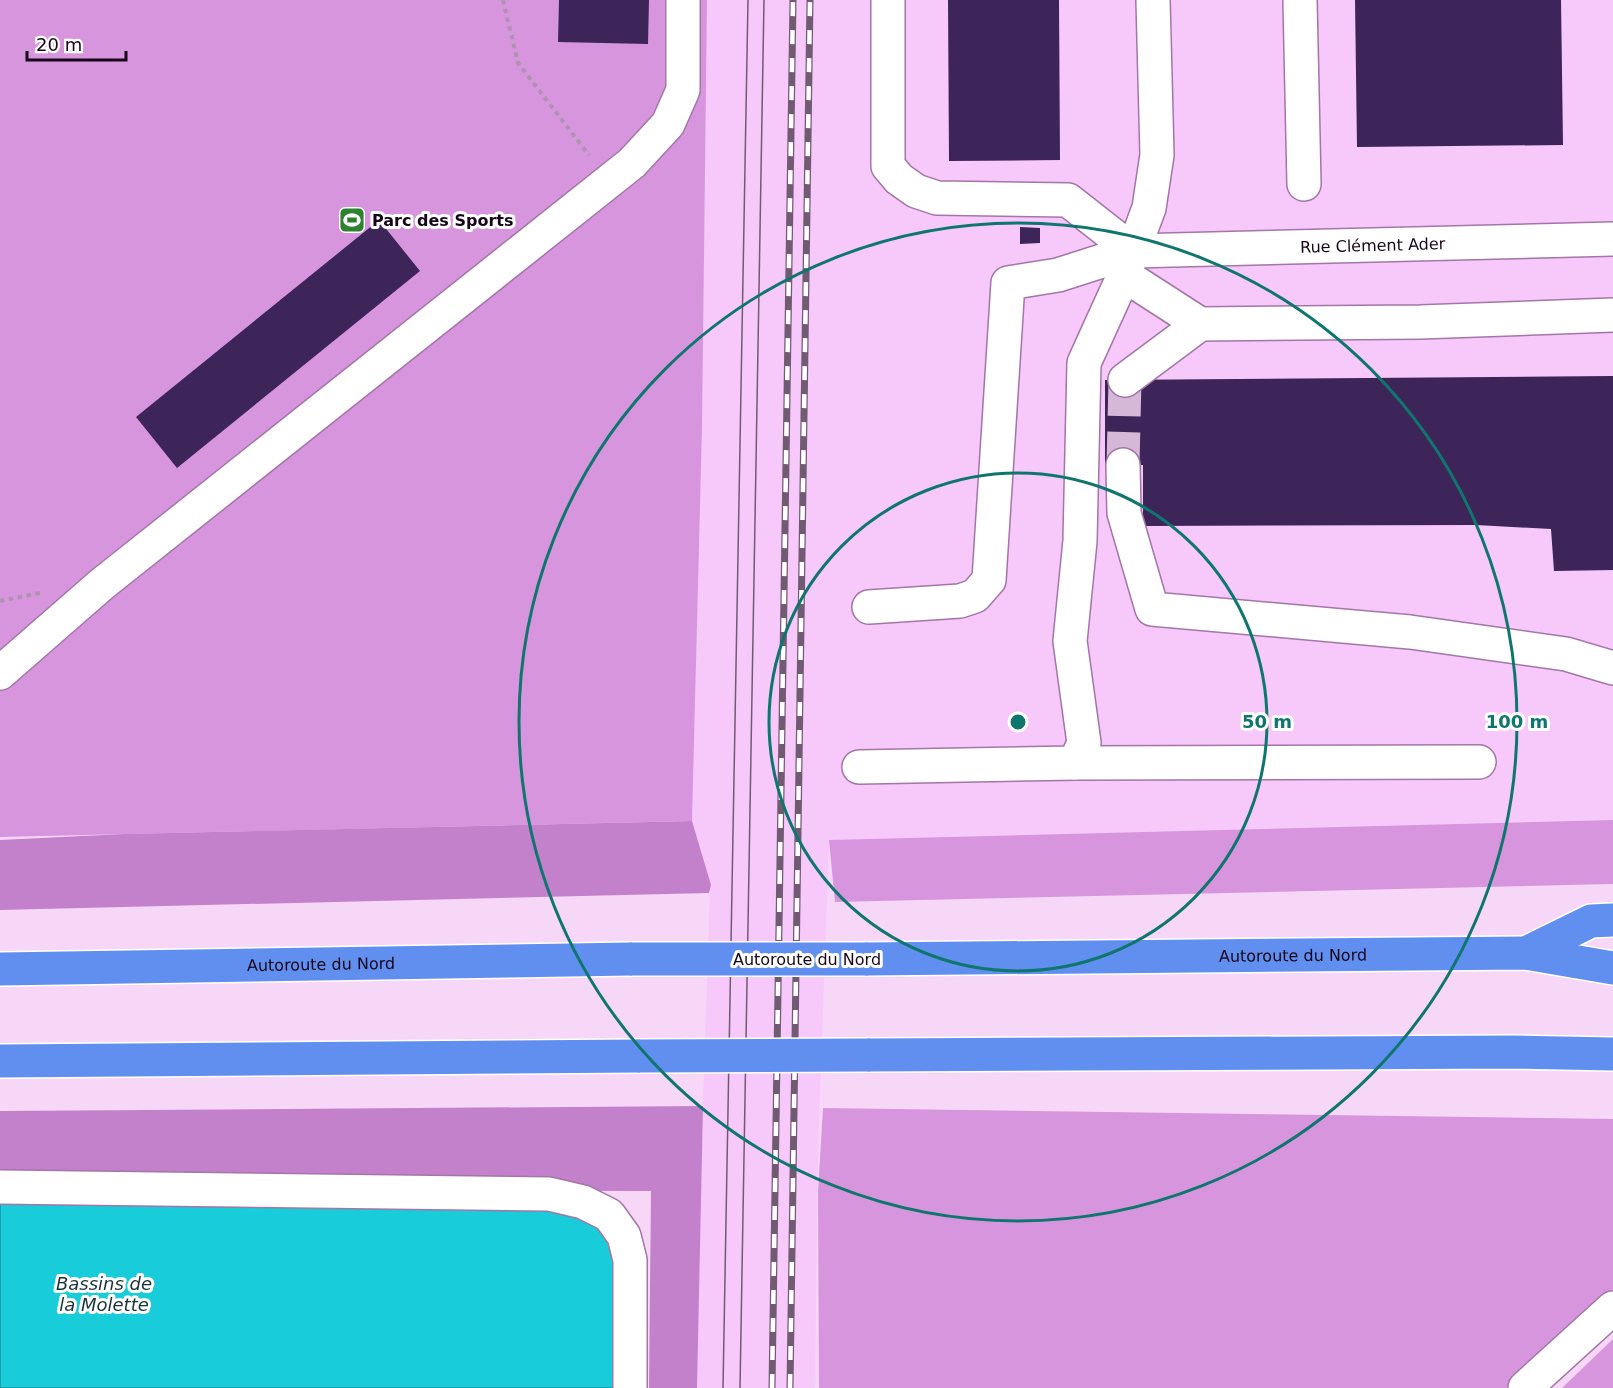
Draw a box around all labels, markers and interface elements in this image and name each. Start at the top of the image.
scale bar [27,24,126,62]
text: 20 m [36,34,82,55]
sports icon: Parc des Sports [337,205,367,235]
place label: Parc des Sports [372,211,513,230]
street label: Rue Clément Ader [1300,234,1446,256]
text: 50 m [1242,711,1292,732]
text: 100 m [1486,711,1548,732]
centre of rings [1008,712,1028,732]
street label: Autoroute du Nord [1219,945,1367,965]
street label: Autoroute du Nord [733,950,881,969]
street label: Autoroute du Nord [247,953,395,975]
water label: Bassins de la Molette [56,1273,152,1315]

